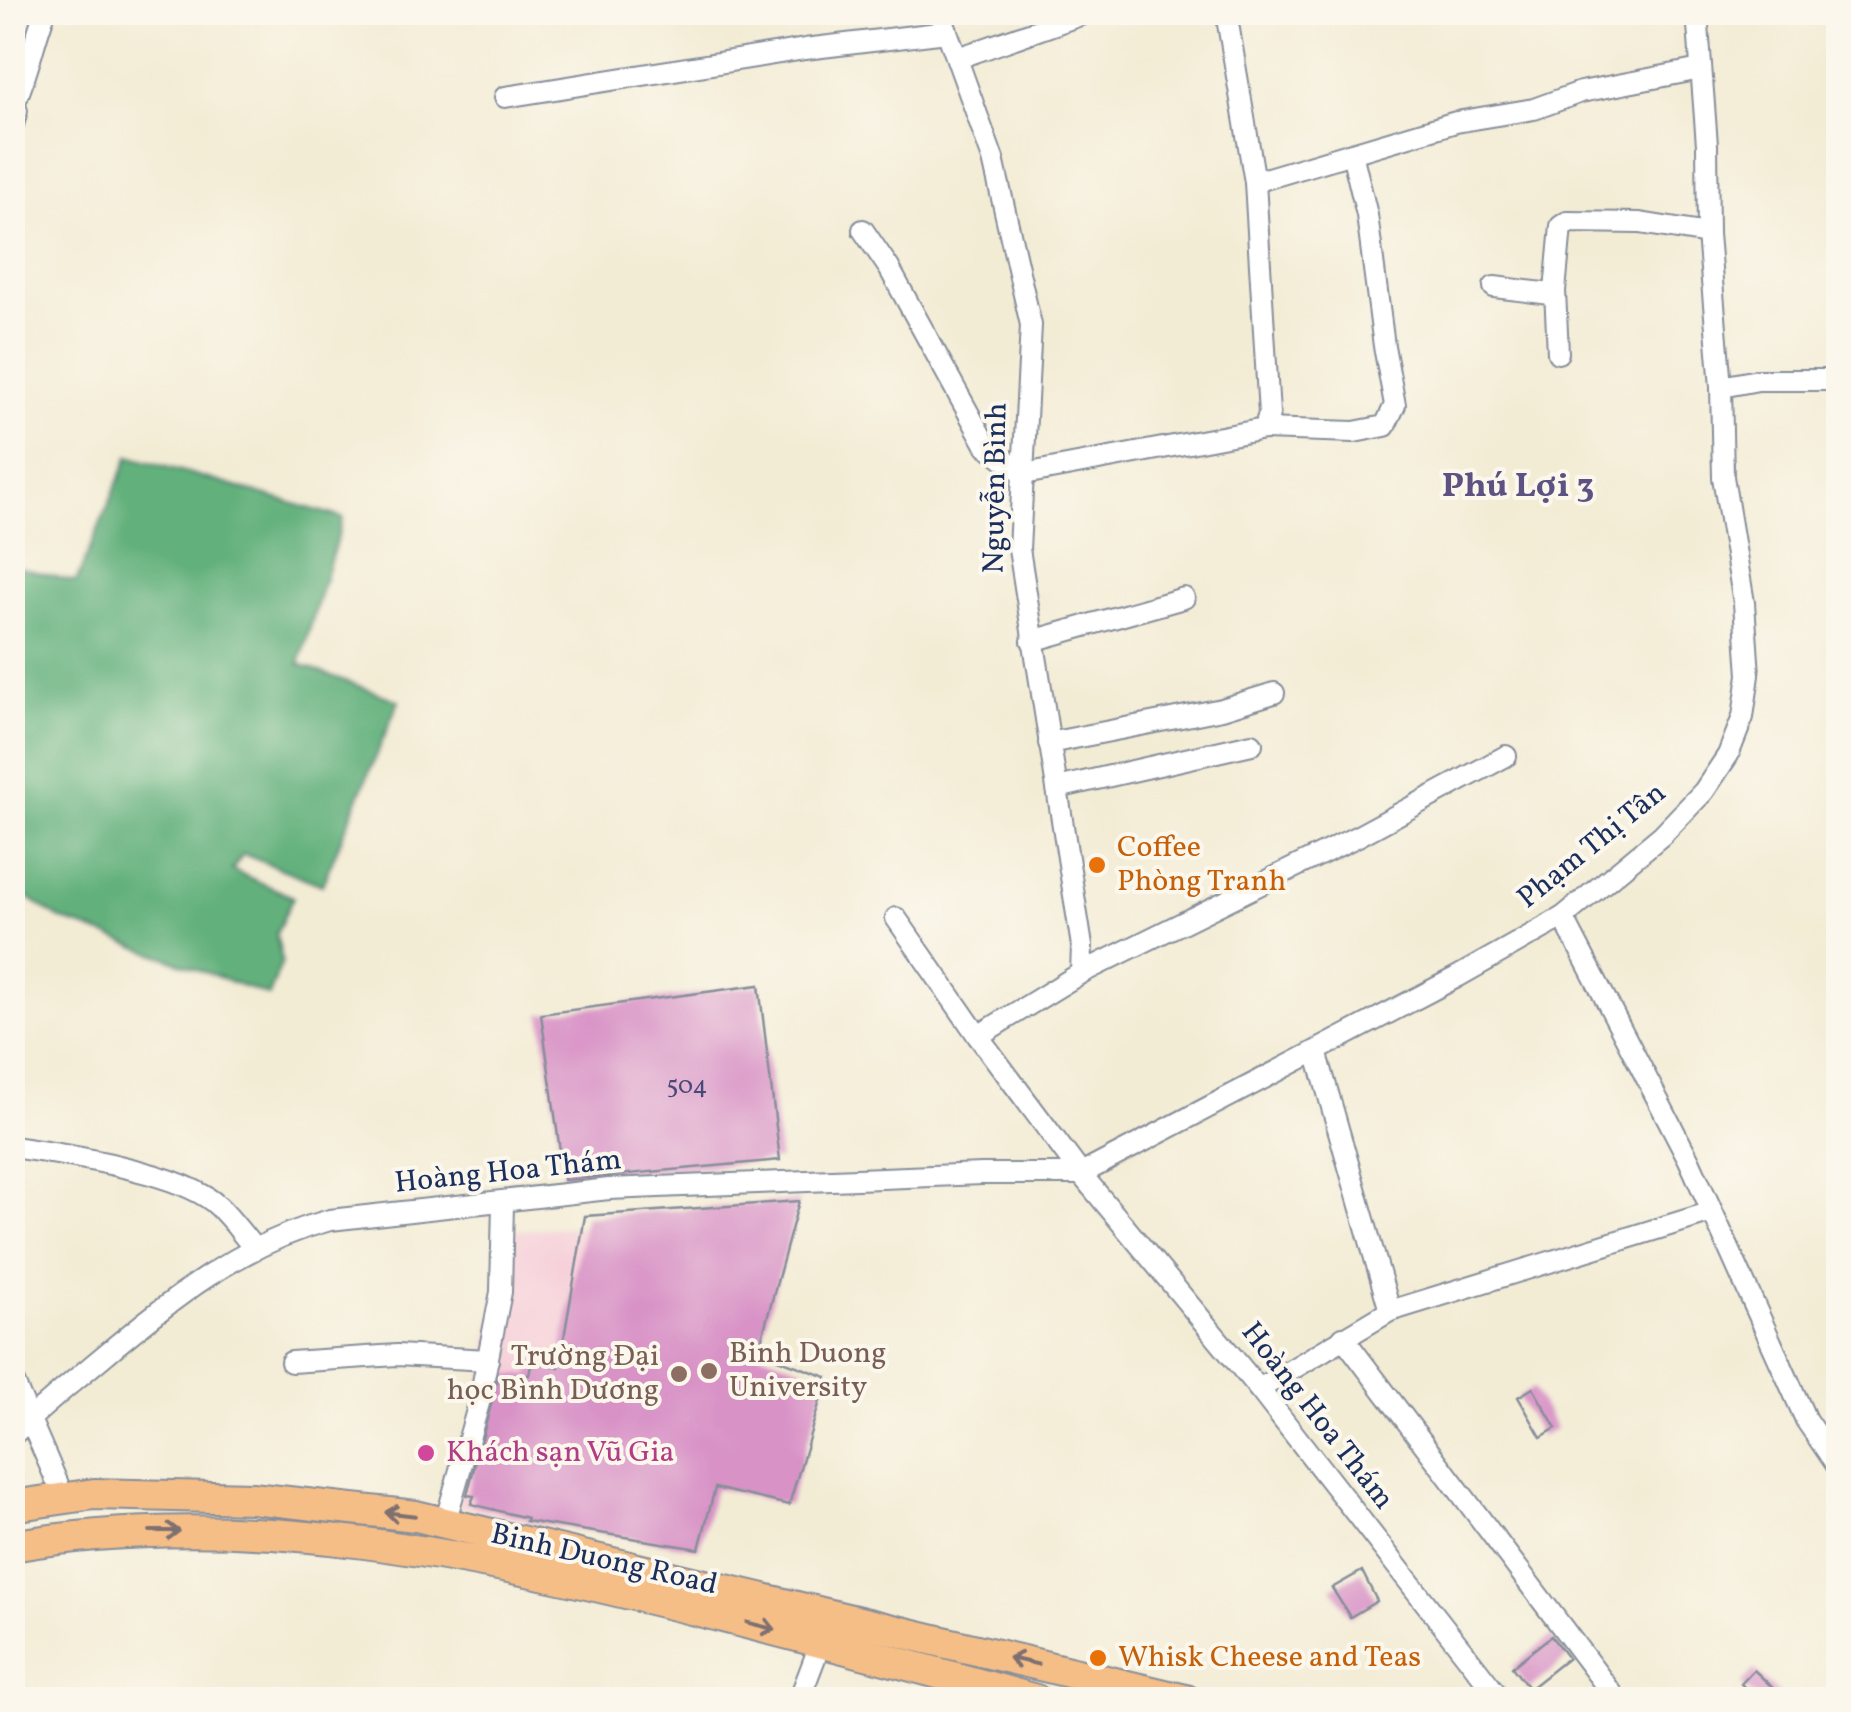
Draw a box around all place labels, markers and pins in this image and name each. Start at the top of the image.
place label: Coffee Phòng Tranh [1117,827,1286,903]
marker: Coffee Phòng Tranh [1086,854,1108,876]
place label: Binh Duong University [729,1333,887,1409]
place label: Trường Đại học Bình Dương [447,1336,659,1412]
marker: Binh Duong University [698,1360,720,1382]
marker: Trường Đại học Bình Dương [668,1363,690,1385]
place label: Khách sạn Vũ Gia [446,1432,674,1474]
marker: Khách sạn Vũ Gia [415,1442,437,1464]
place label: Whisk Cheese and Teas [1118,1637,1421,1679]
marker: Whisk Cheese and Teas [1087,1647,1109,1669]

